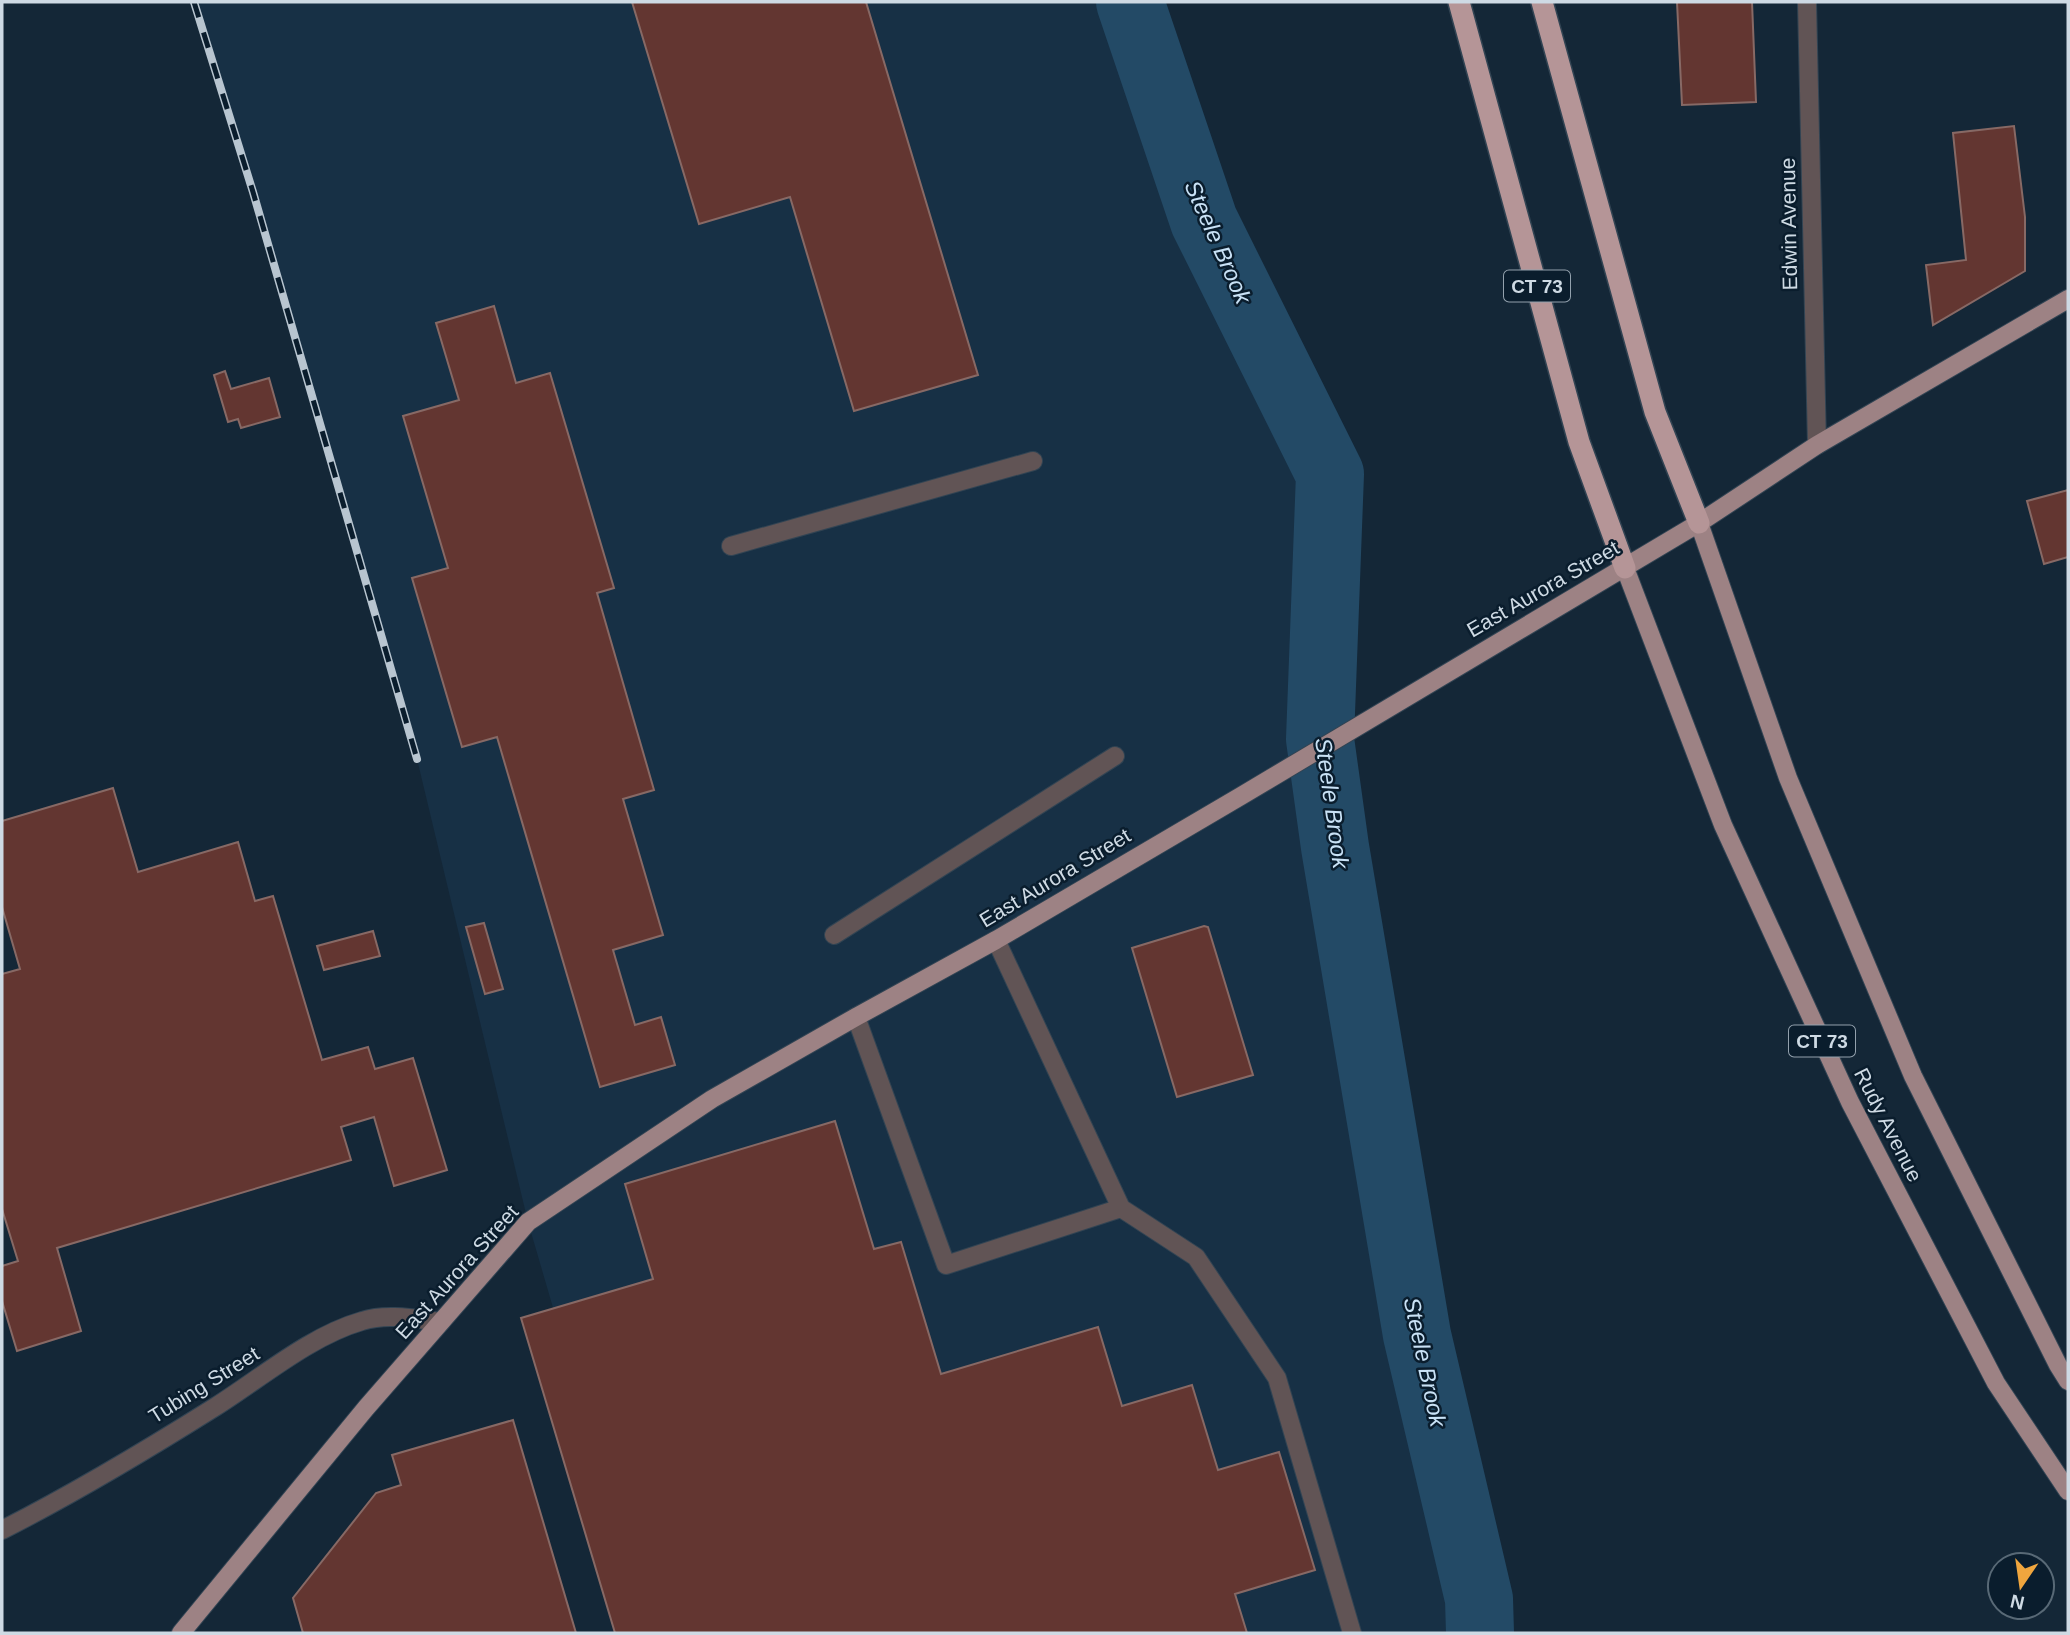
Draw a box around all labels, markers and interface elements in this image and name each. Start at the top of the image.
street label: Edwin Avenue [1776,157,1801,291]
water label: Steele Brook [1179,177,1257,309]
road number: CT 73 [1504,270,1570,302]
street label: East Aurora Street [1463,536,1623,641]
water label: Steele Brook [1310,736,1354,871]
street label: East Aurora Street [975,823,1134,932]
road number: CT 73 [1789,1026,1855,1056]
street label: Rudy Avenue [1850,1064,1927,1185]
street label: East Aurora Street [391,1200,523,1343]
water label: Steele Brook [1399,1295,1452,1431]
street label: Tubing Street [145,1342,263,1428]
north arrow [1986,1551,2056,1621]
text: N [2008,1590,2026,1614]

